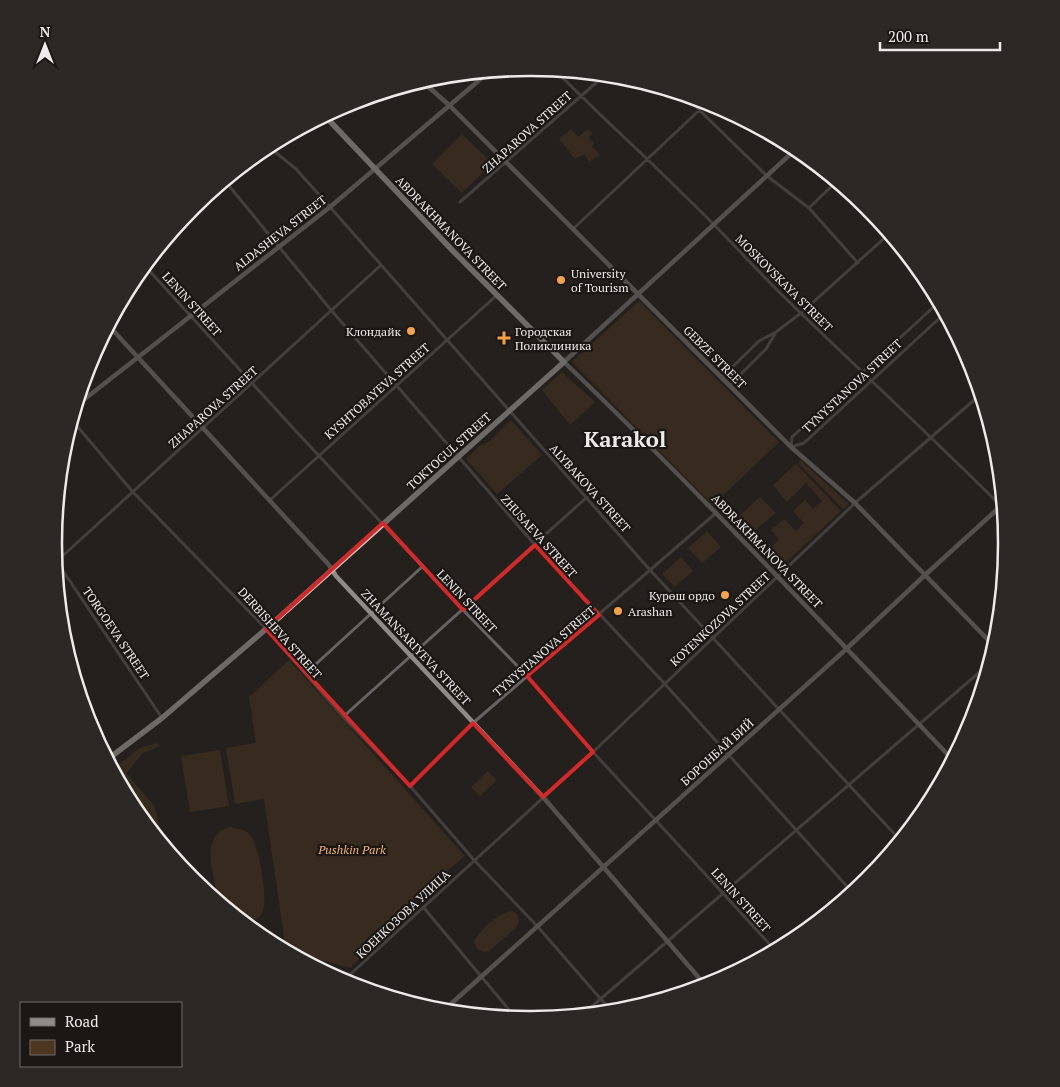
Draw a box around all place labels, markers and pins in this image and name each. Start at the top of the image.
place label: University of Tourism [571,266,629,295]
marker: University of Tourism [555,274,567,286]
place label: Клондайк [346,324,401,339]
place label: Городская Поликлиника [515,324,591,353]
marker: Клондайк [405,325,417,337]
marker: Городская Поликлиника [497,331,511,345]
place label: Курөш ордо [649,588,715,603]
marker: Курөш ордо [719,589,731,601]
place label: Arashan [628,604,672,619]
marker: Arashan [612,605,624,617]

